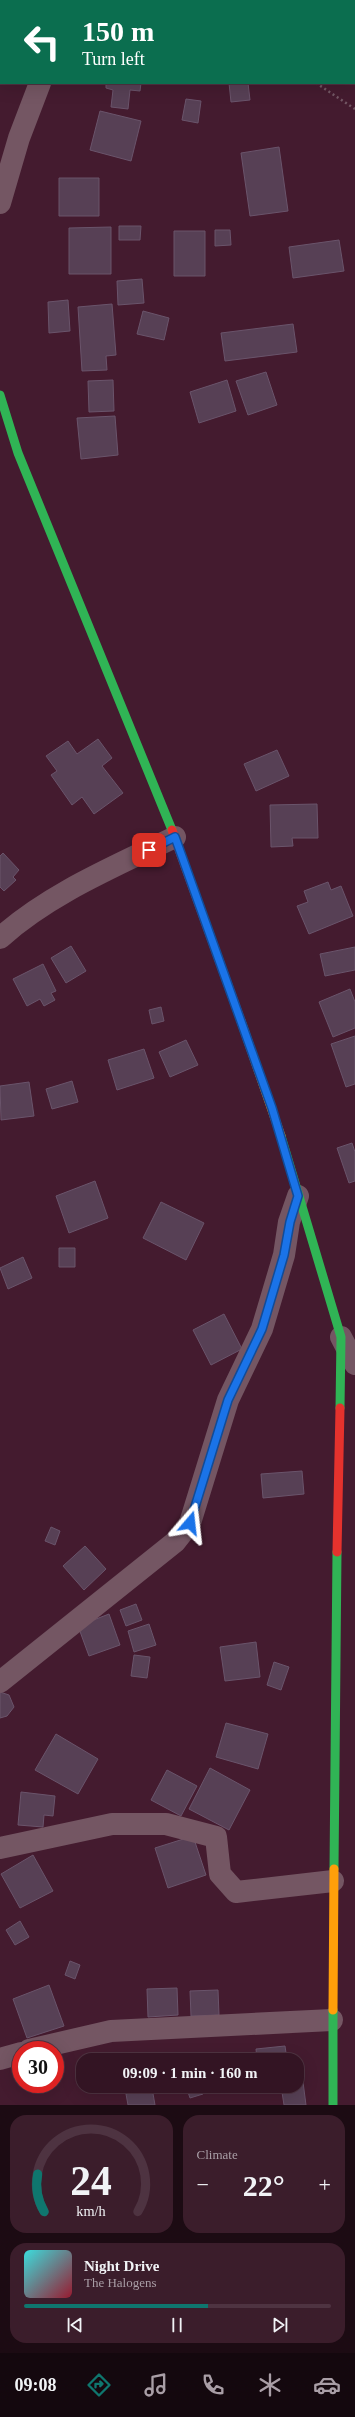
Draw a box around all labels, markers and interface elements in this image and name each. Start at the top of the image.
icon: left [16,16,68,68]
text: 150 m [82,16,154,47]
text: Turn left [82,49,145,69]
pin [132,833,166,867]
icon: arrive [138,839,160,861]
position arrow [169,1502,211,1544]
speed limit sign: 30 [12,2041,64,2093]
text: 09:09 · 1 min · 160 m [123,2065,258,2081]
text: Climate [197,2147,238,2162]
text: 24 [70,2158,112,2204]
text: 22° [243,2169,285,2202]
text: − [197,2172,209,2197]
text: + [319,2172,331,2197]
text: km/h [77,2203,106,2219]
text: Night Drive [84,2258,159,2274]
text: The Halogens [84,2275,157,2290]
icon: previous [64,2314,86,2336]
icon: pause [166,2314,188,2336]
icon: next [269,2314,291,2336]
icon: directions [85,2371,113,2399]
icon: music [142,2371,170,2399]
icon: phone [199,2371,227,2399]
icon: climate [256,2371,284,2399]
icon: car [313,2371,341,2399]
text: 09:08 [14,2375,56,2395]

